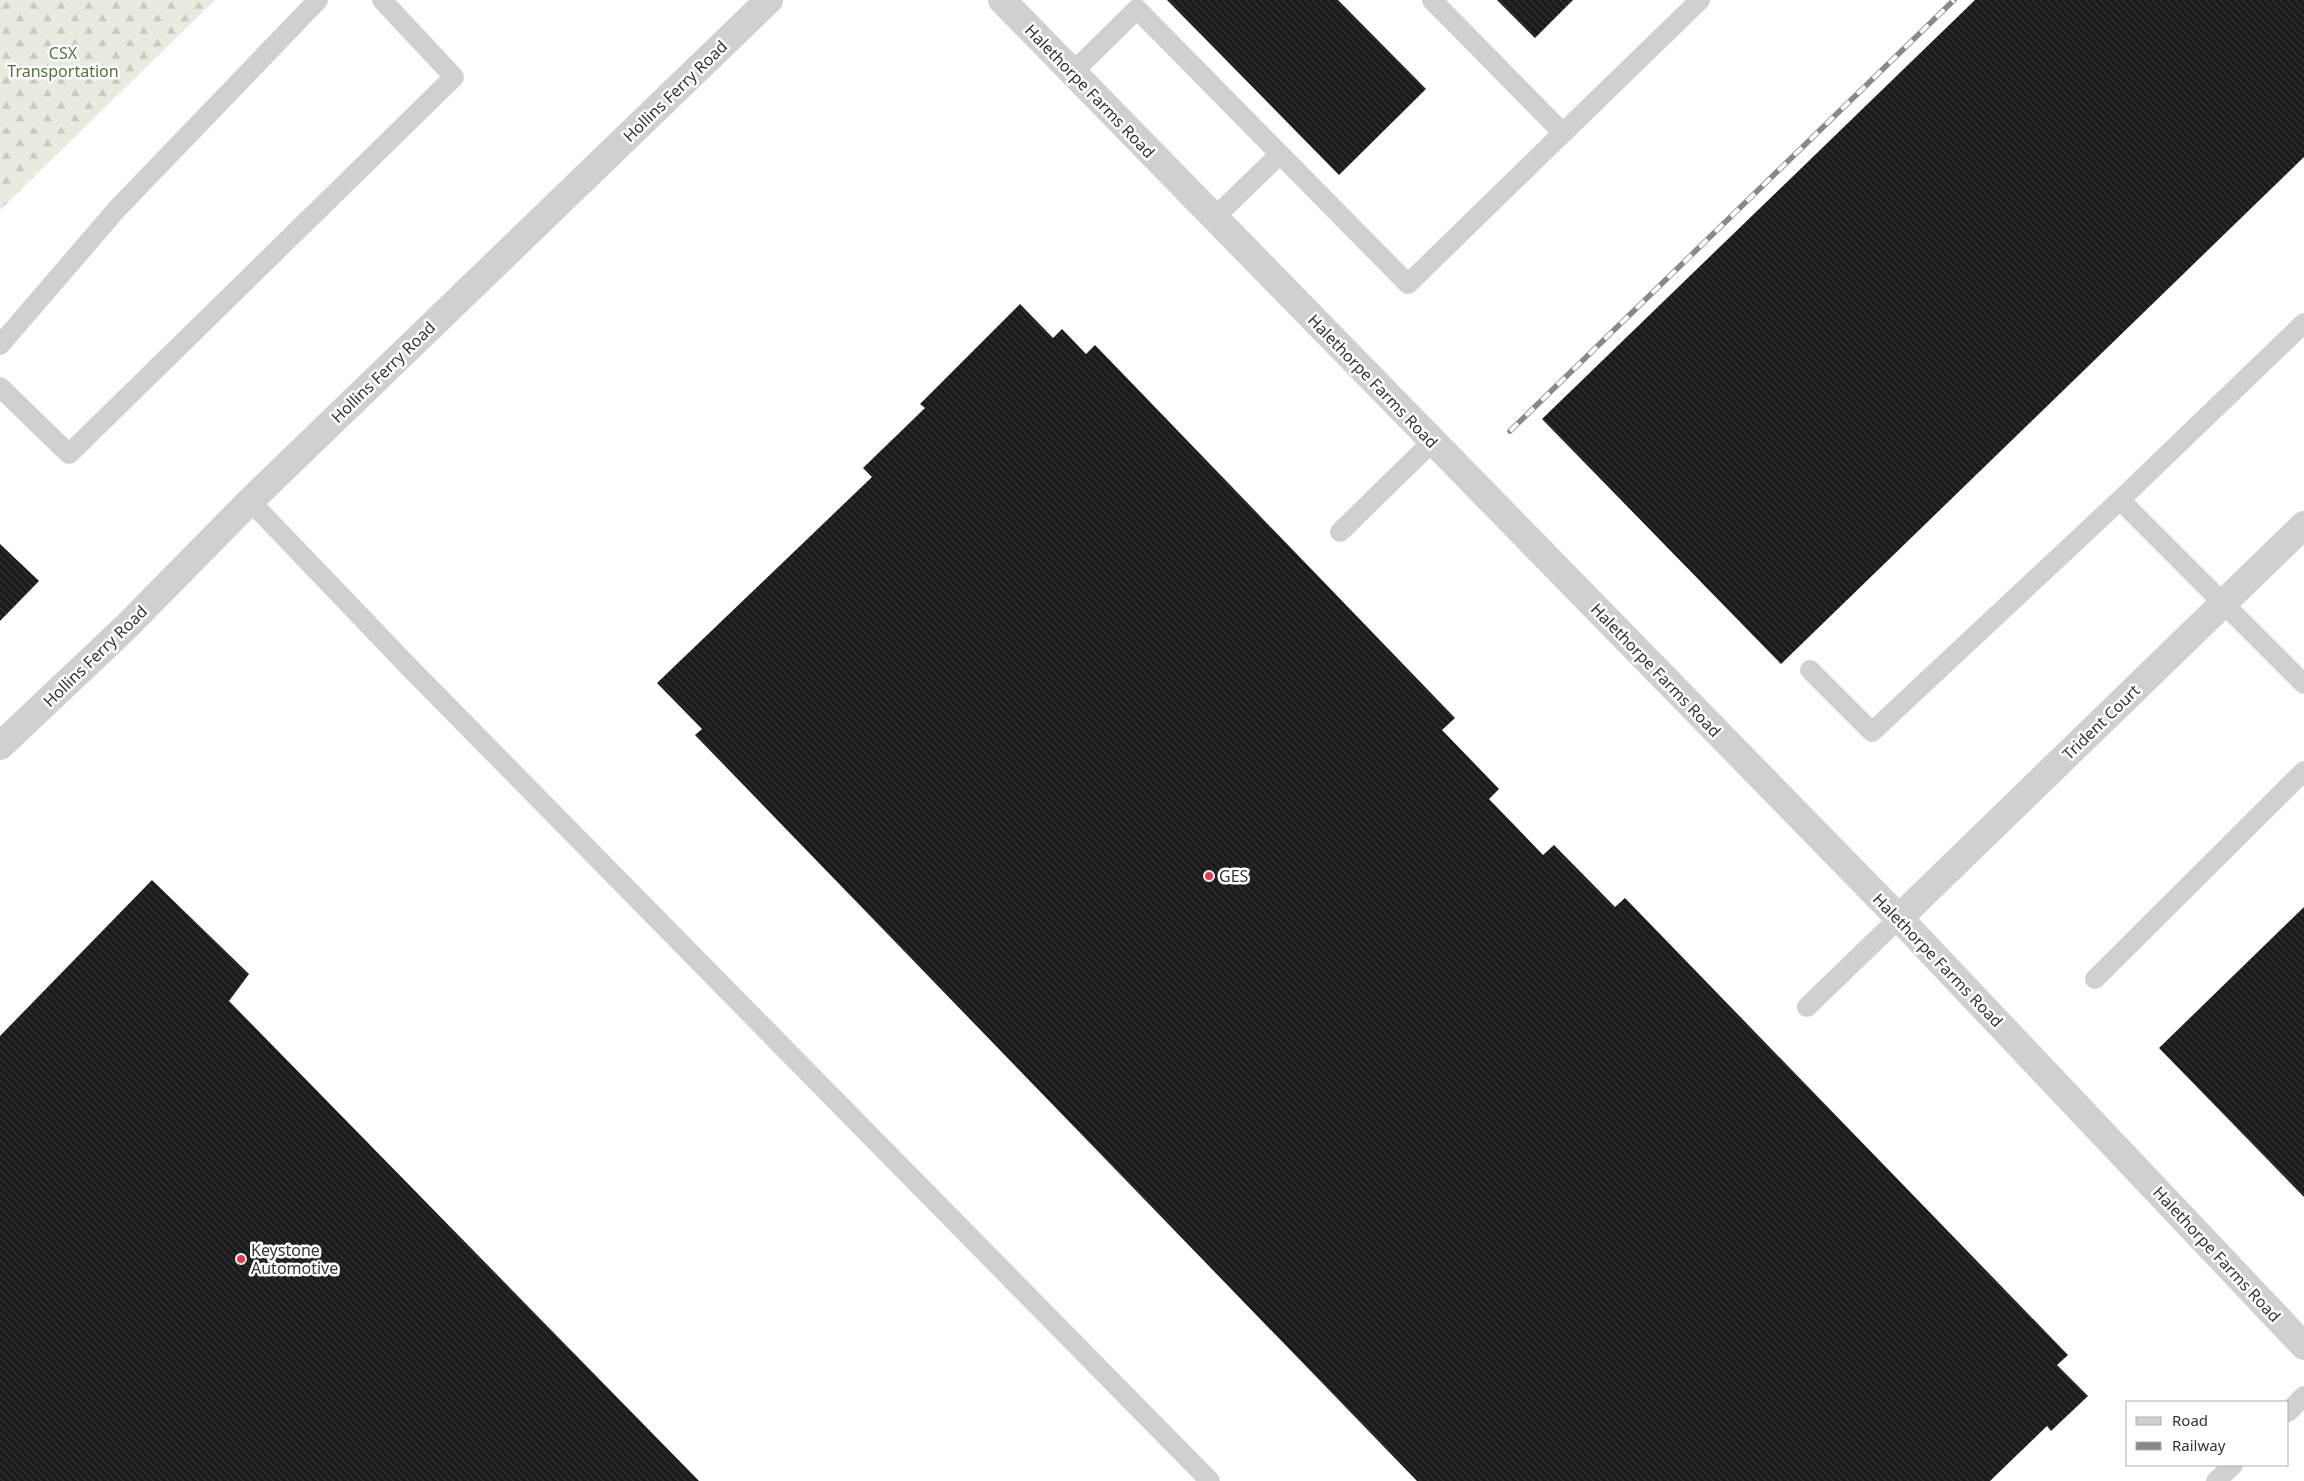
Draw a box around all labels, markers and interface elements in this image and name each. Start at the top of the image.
street label: Halethorpe Farms Road [1020,19,1160,163]
street label: Hollins Ferry Road [618,36,732,146]
park label: CSX Transportation [7,42,119,82]
street label: Halethorpe Farms Road [1303,309,1443,453]
street label: Hollins Ferry Road [326,317,440,427]
street label: Halethorpe Farms Road [1586,598,1726,742]
street label: Hollins Ferry Road [38,601,152,711]
street label: Trident Court [2058,679,2145,765]
place label: GES [1219,865,1249,887]
marker: GES [1203,870,1215,882]
street label: Halethorpe Farms Road [1868,888,2008,1032]
street label: Halethorpe Farms Road [2148,1181,2286,1327]
place label: Keystone Automotive [251,1239,338,1279]
marker: Keystone Automotive [235,1253,247,1265]
legend [2126,1401,2289,1466]
text: Road [2172,1410,2208,1430]
text: Railway [2172,1435,2226,1455]

